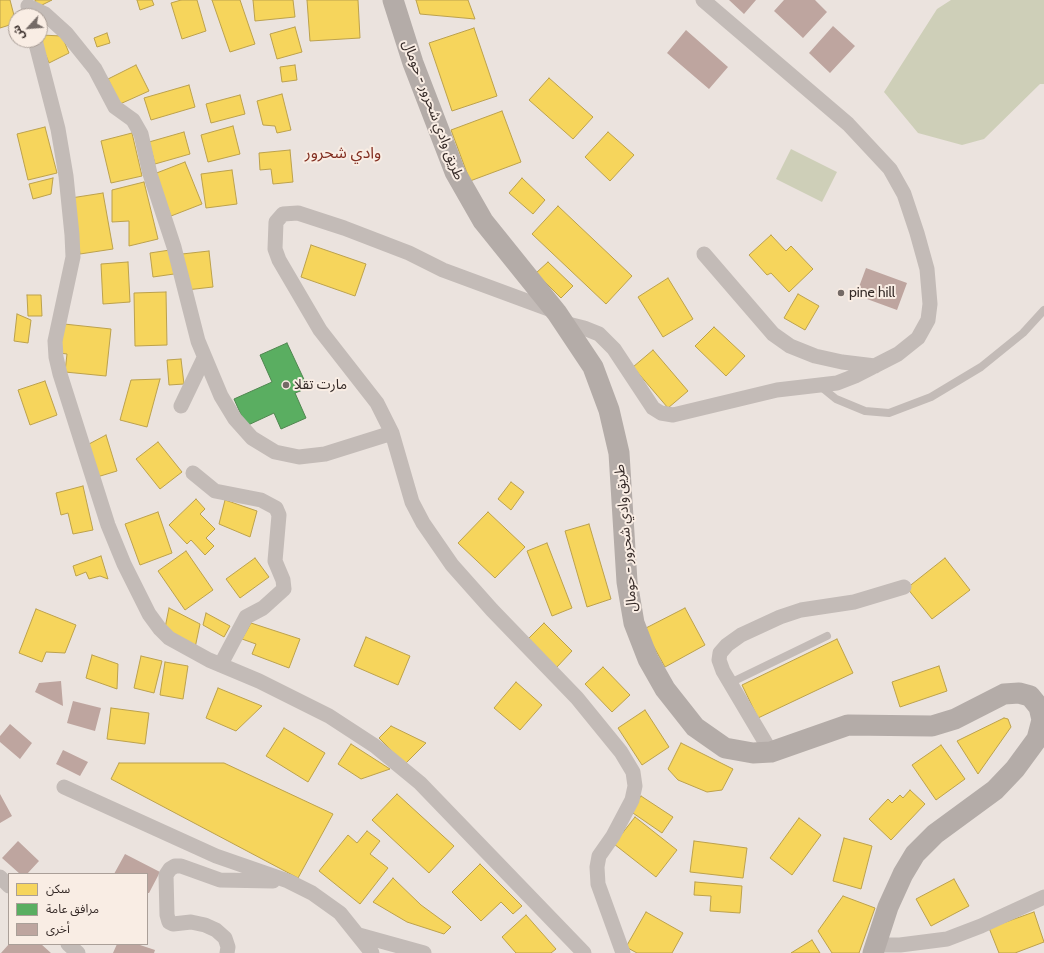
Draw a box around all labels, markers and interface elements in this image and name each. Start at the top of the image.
north arrow [8,8,48,48]
text: ش [9,23,28,43]
street label: طريق وادي شحرور - حومال [399,38,467,182]
district label: وادي شحرور [305,143,381,163]
place label: pine hill [849,285,895,301]
marker: pine hill [836,288,846,298]
place label: مارت تقلا [294,377,347,393]
marker: مارت تقلا [281,380,291,390]
street label: طريق وادي شحرور - حومال [611,463,641,613]
legend [8,873,148,945]
text: سكن [46,881,70,896]
text: مرافق عامة [46,901,99,916]
text: أخرى [46,921,70,936]

